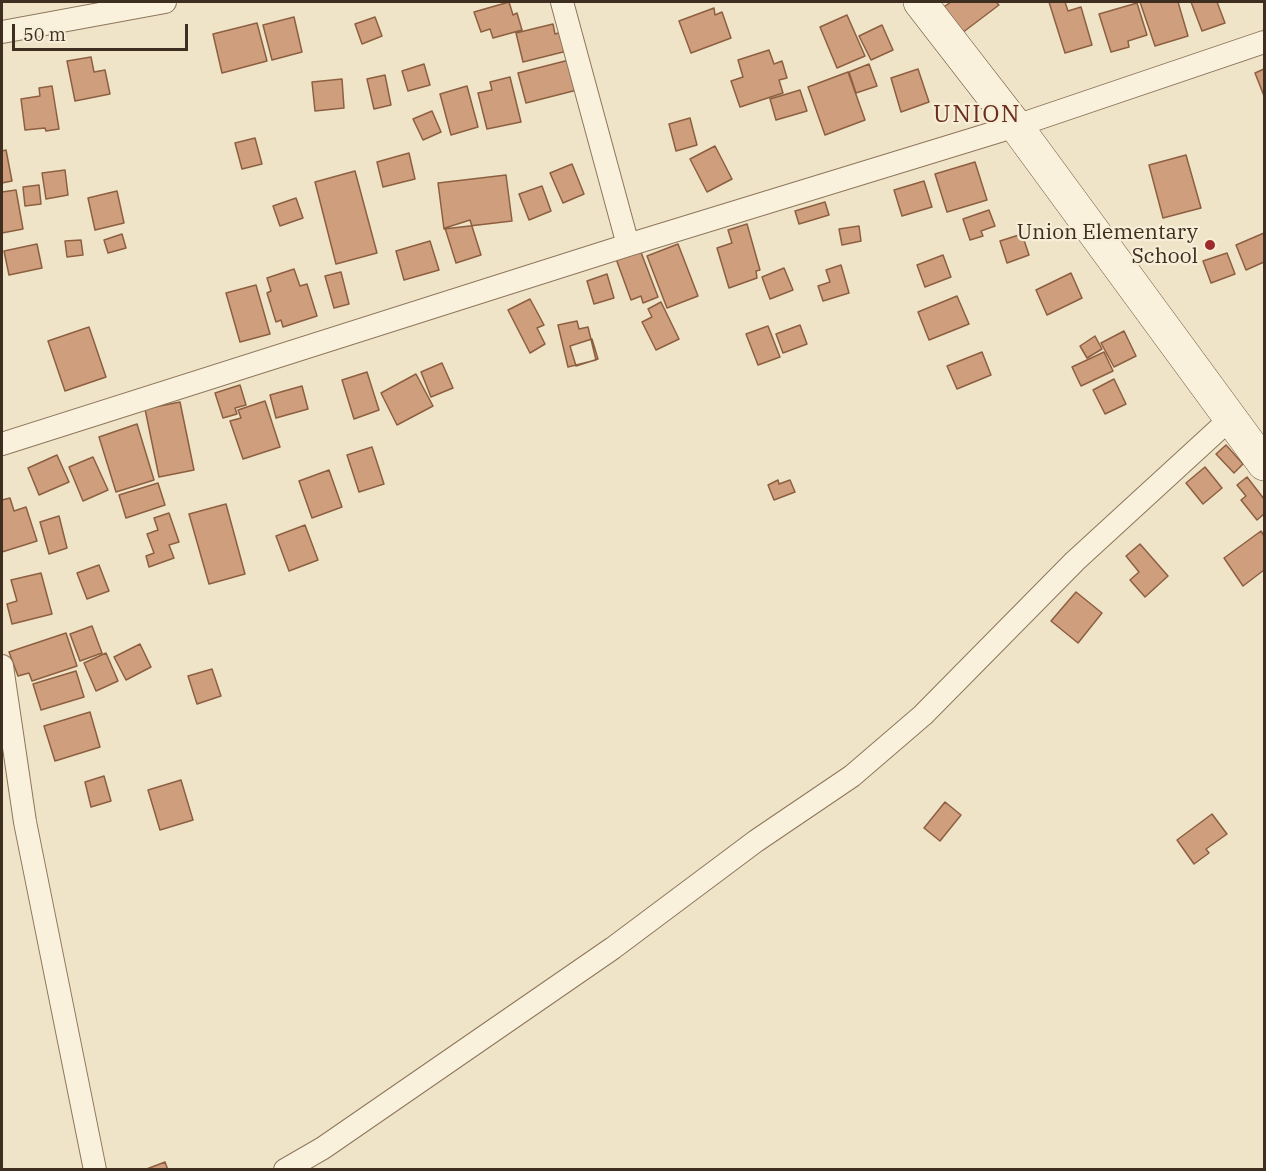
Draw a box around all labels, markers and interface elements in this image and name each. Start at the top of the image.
scale bar [15,12,190,50]
text: 50 m [23,23,66,46]
district label: UNION [933,101,1021,129]
place label: Union Elementary School [1017,220,1198,270]
marker: Union Elementary School [1203,238,1217,252]

